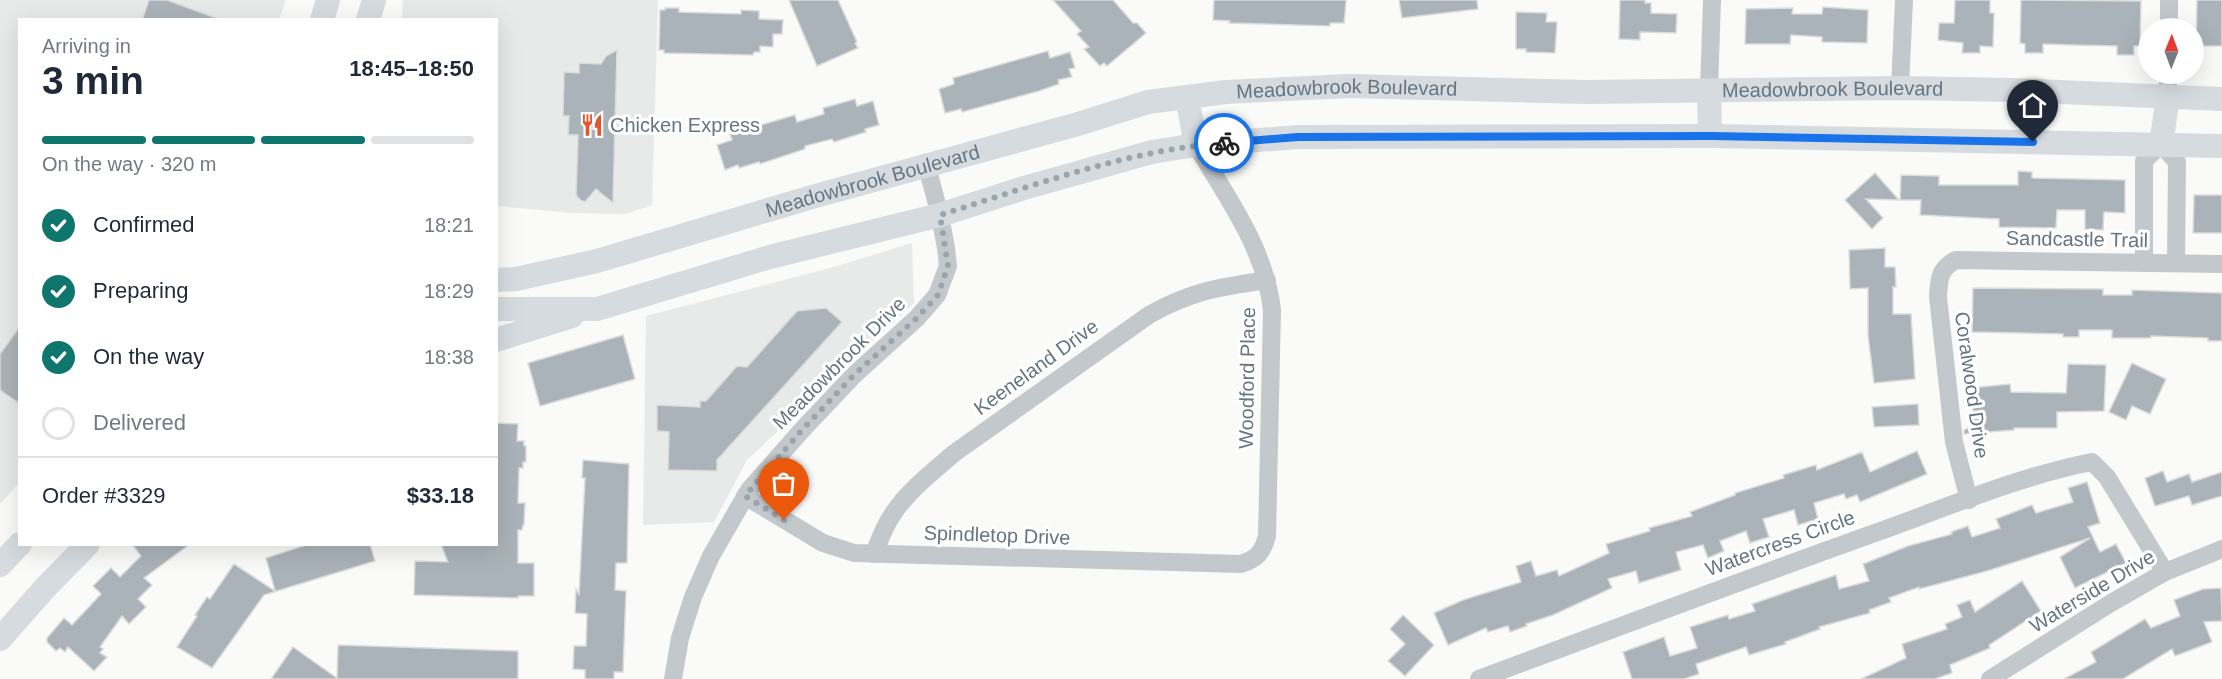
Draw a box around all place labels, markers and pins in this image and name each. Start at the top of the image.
pin [2007,80,2058,142]
restaurant icon: Chicken Express [579,112,605,138]
place label: Chicken Express [610,114,760,136]
pin [758,458,809,520]

